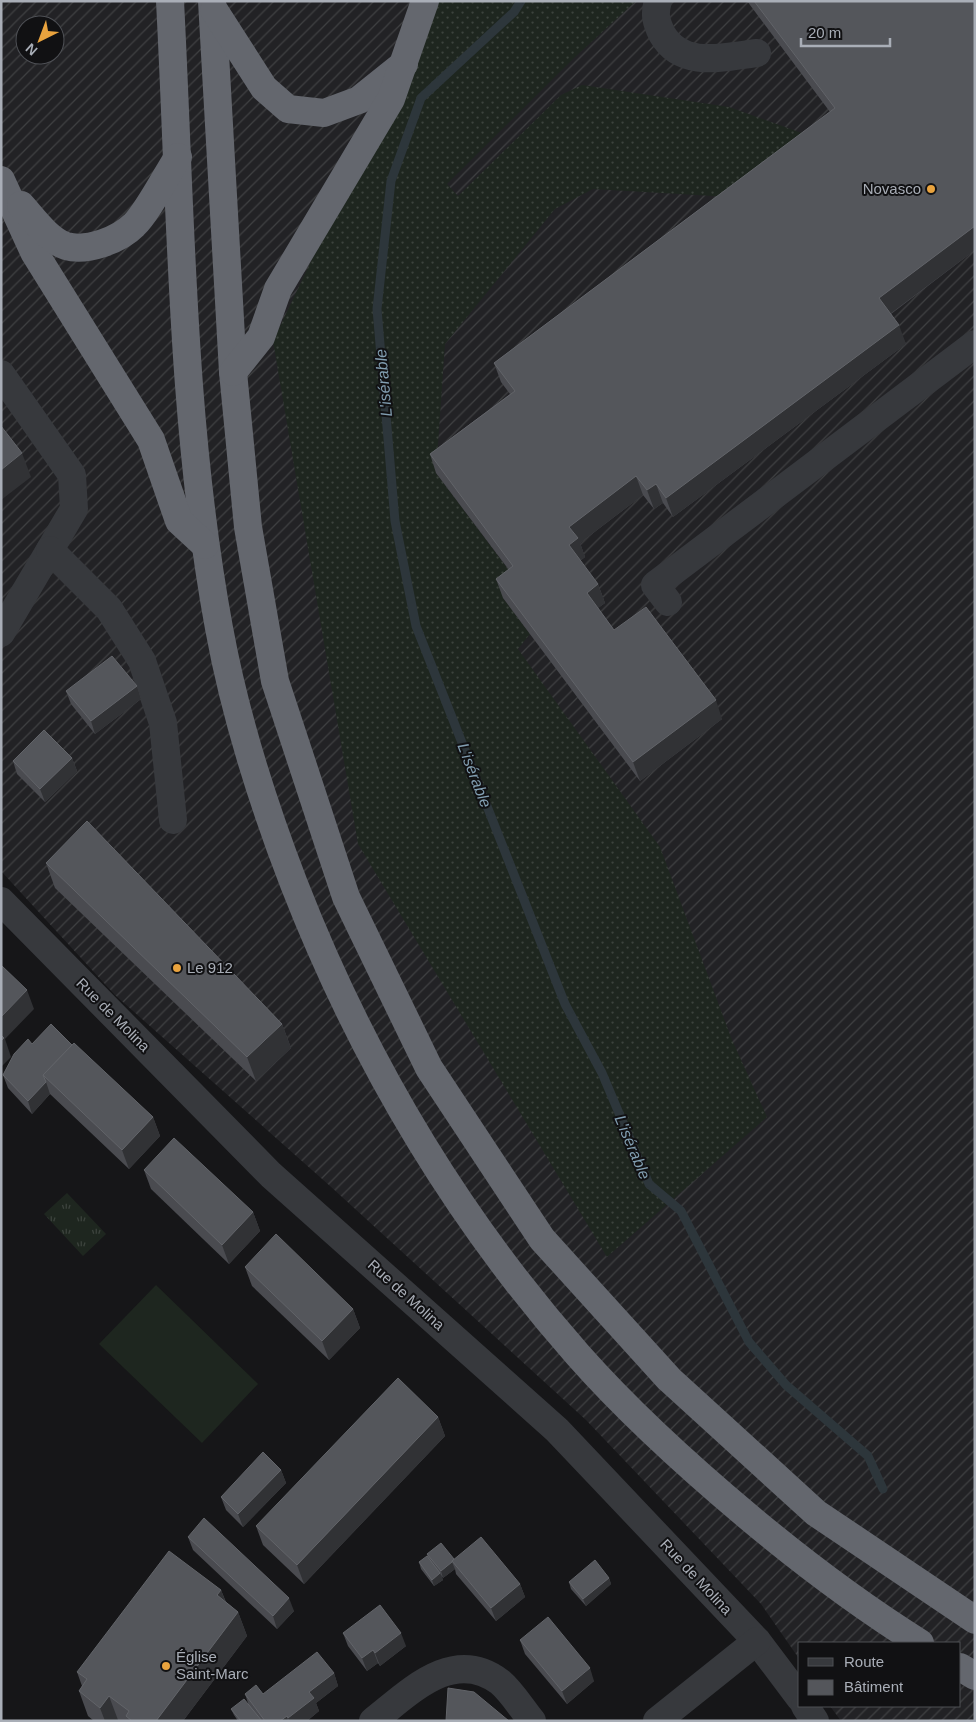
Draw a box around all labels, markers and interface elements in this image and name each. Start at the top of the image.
north arrow [15,15,65,65]
scale bar [801,15,890,47]
text: 20 m [808,24,841,41]
text: N [22,40,40,59]
place label: Novasco [863,180,921,197]
marker: Novasco [925,183,937,195]
water label: L'isérable [372,348,395,418]
water label: L'isérable [454,740,495,810]
place label: Le 912 [187,959,233,976]
marker: Le 912 [171,962,183,974]
street label: Rue de Molina [73,974,154,1055]
water label: L'isérable [611,1113,654,1182]
street label: Rue de Molina [365,1256,448,1334]
street label: Rue de Molina [657,1535,736,1618]
legend [798,1642,961,1707]
place label: Église Saint-Marc [176,1648,249,1682]
text: Route [844,1653,884,1670]
marker: Église Saint-Marc [160,1660,172,1672]
text: Bâtiment [844,1678,904,1695]

